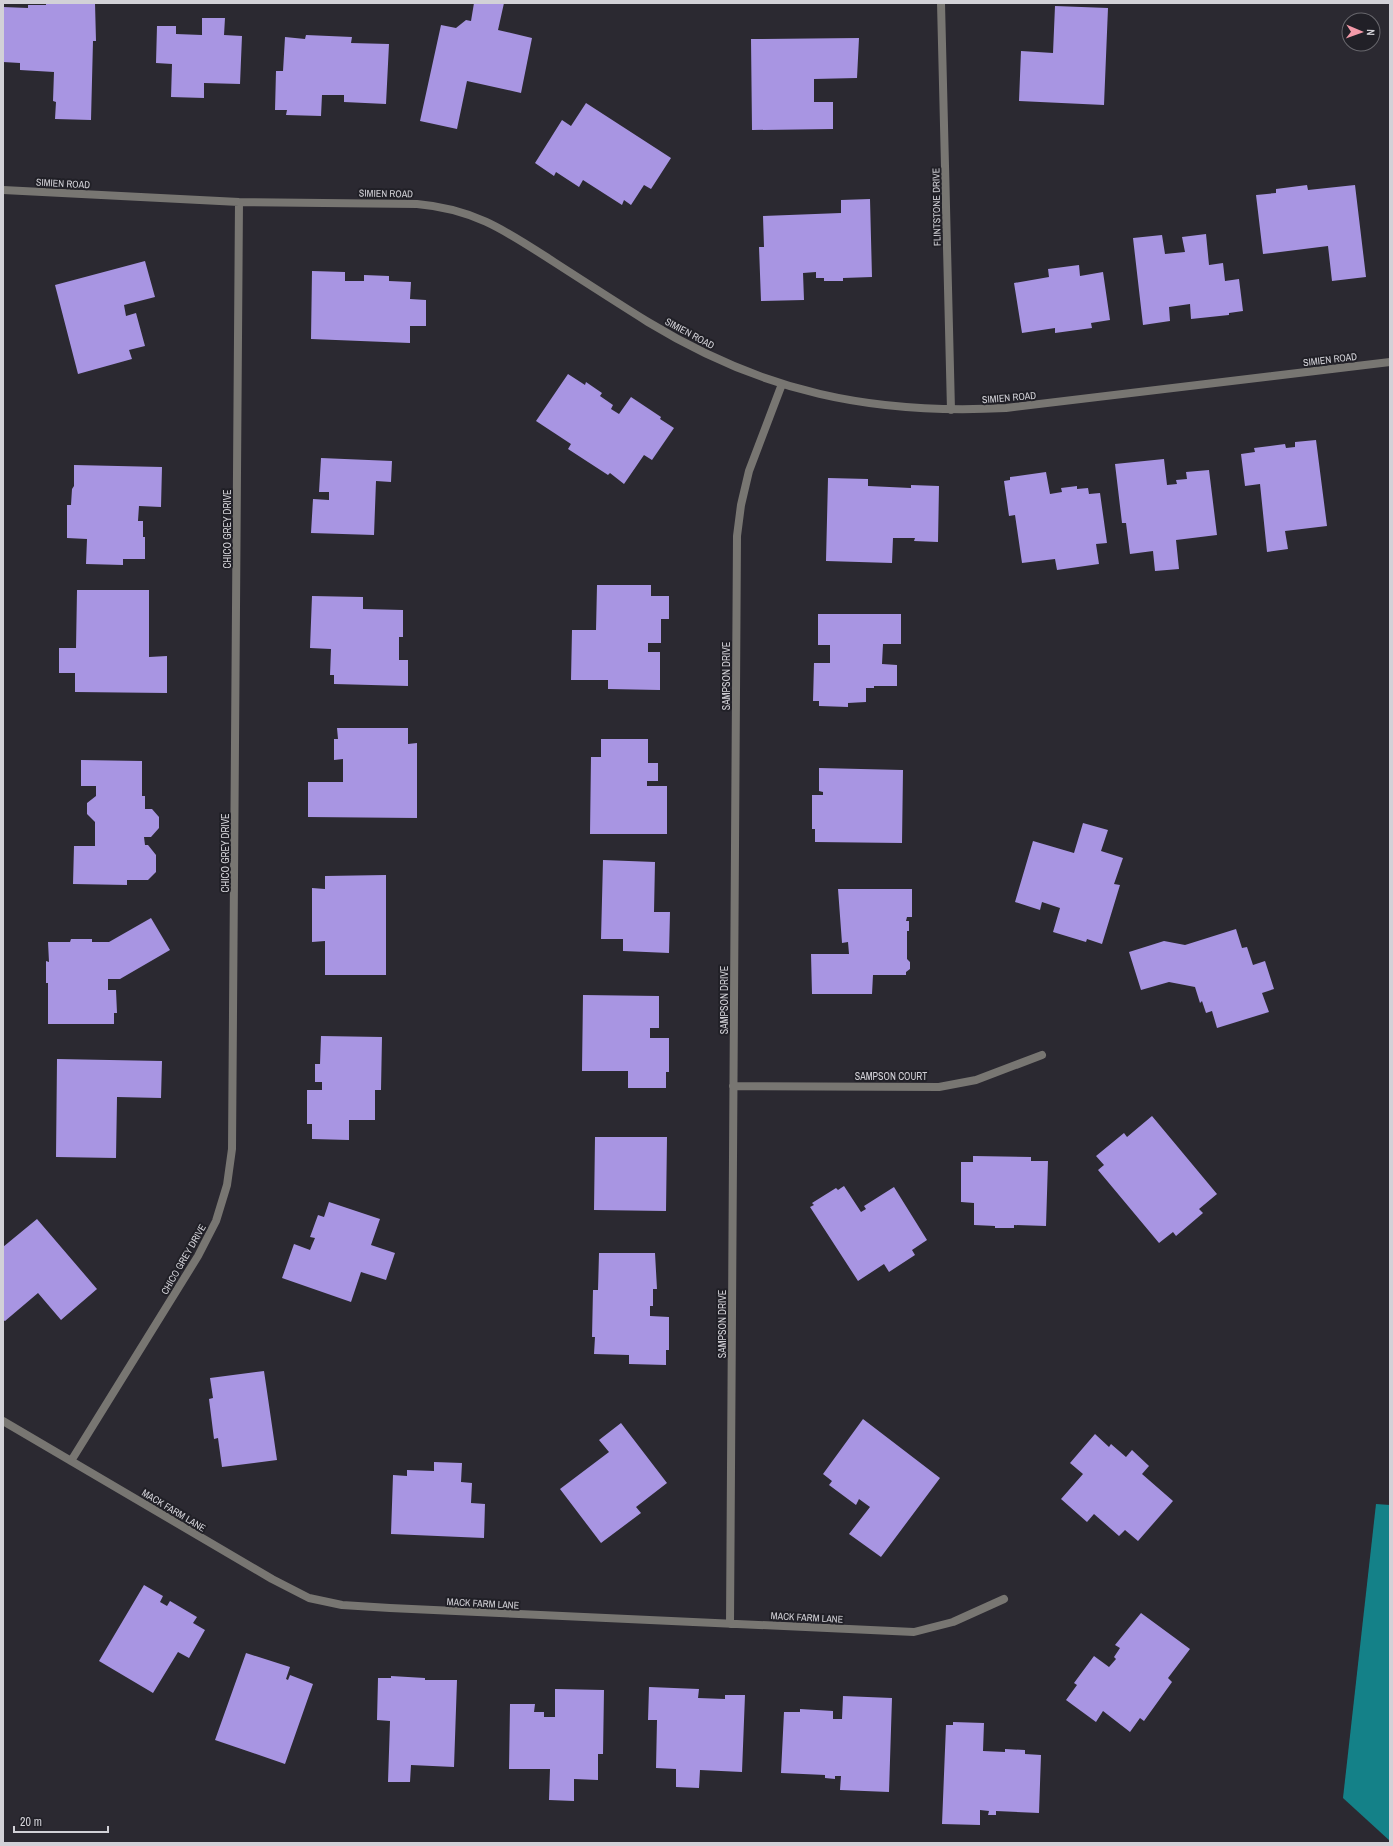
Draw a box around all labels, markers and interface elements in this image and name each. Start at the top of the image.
north arrow [1341,12,1381,52]
text: N [1364,29,1378,36]
street label: FLINTSTONE DRIVE [929,168,944,246]
street label: SIMIEN ROAD [36,176,90,191]
street label: SIMIEN ROAD [359,187,413,200]
street label: SIMIEN ROAD [663,315,717,352]
street label: SIMIEN ROAD [1302,350,1358,369]
street label: SIMIEN ROAD [981,389,1037,406]
street label: CHICO GREY DRIVE [221,489,234,569]
street label: SAMPSON DRIVE [720,642,733,710]
street label: CHICO GREY DRIVE [219,813,232,893]
street label: SAMPSON DRIVE [718,966,731,1034]
street label: SAMPSON COURT [855,1070,927,1083]
street label: CHICO GREY DRIVE [158,1222,209,1297]
street label: SAMPSON DRIVE [716,1290,729,1358]
street label: MACK FARM LANE [139,1486,208,1535]
street label: MACK FARM LANE [446,1595,519,1612]
street label: MACK FARM LANE [770,1609,843,1626]
scale bar [14,1808,108,1834]
text: 20 m [20,1814,42,1830]

